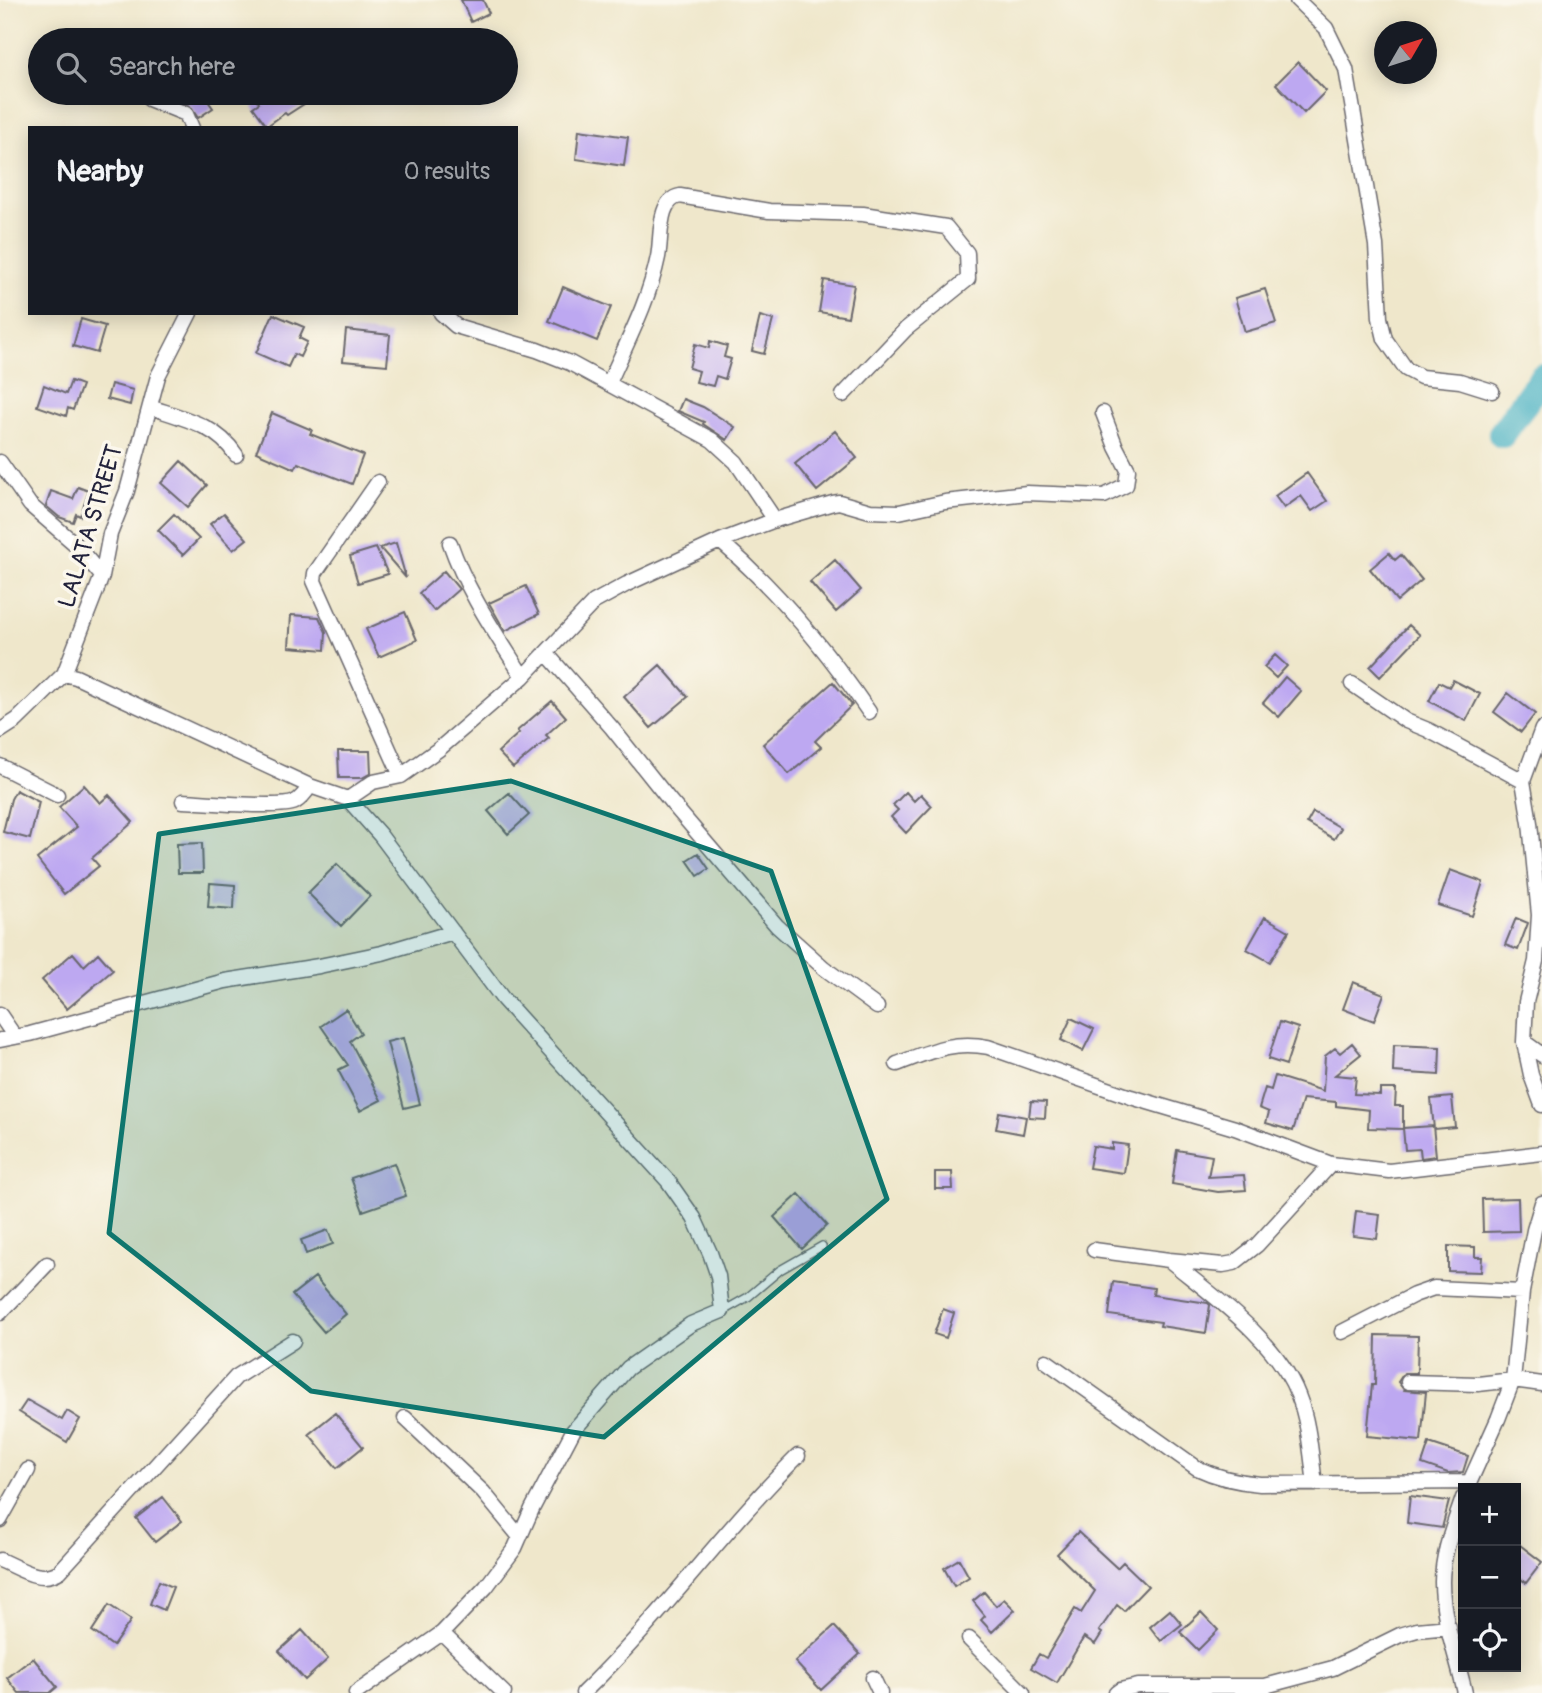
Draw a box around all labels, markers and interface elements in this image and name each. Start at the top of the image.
north arrow [1374,21,1437,84]
search box [28,28,518,105]
icon: search [52,48,90,86]
text: Search here [108,51,235,83]
text: Nearby [56,153,143,190]
text: 0 results [404,157,490,186]
street label: LALATA STREET [52,441,129,611]
map controls [1458,1483,1521,1672]
button: + [1458,1483,1521,1546]
button: − [1458,1546,1521,1609]
button: locate [1458,1609,1521,1672]

